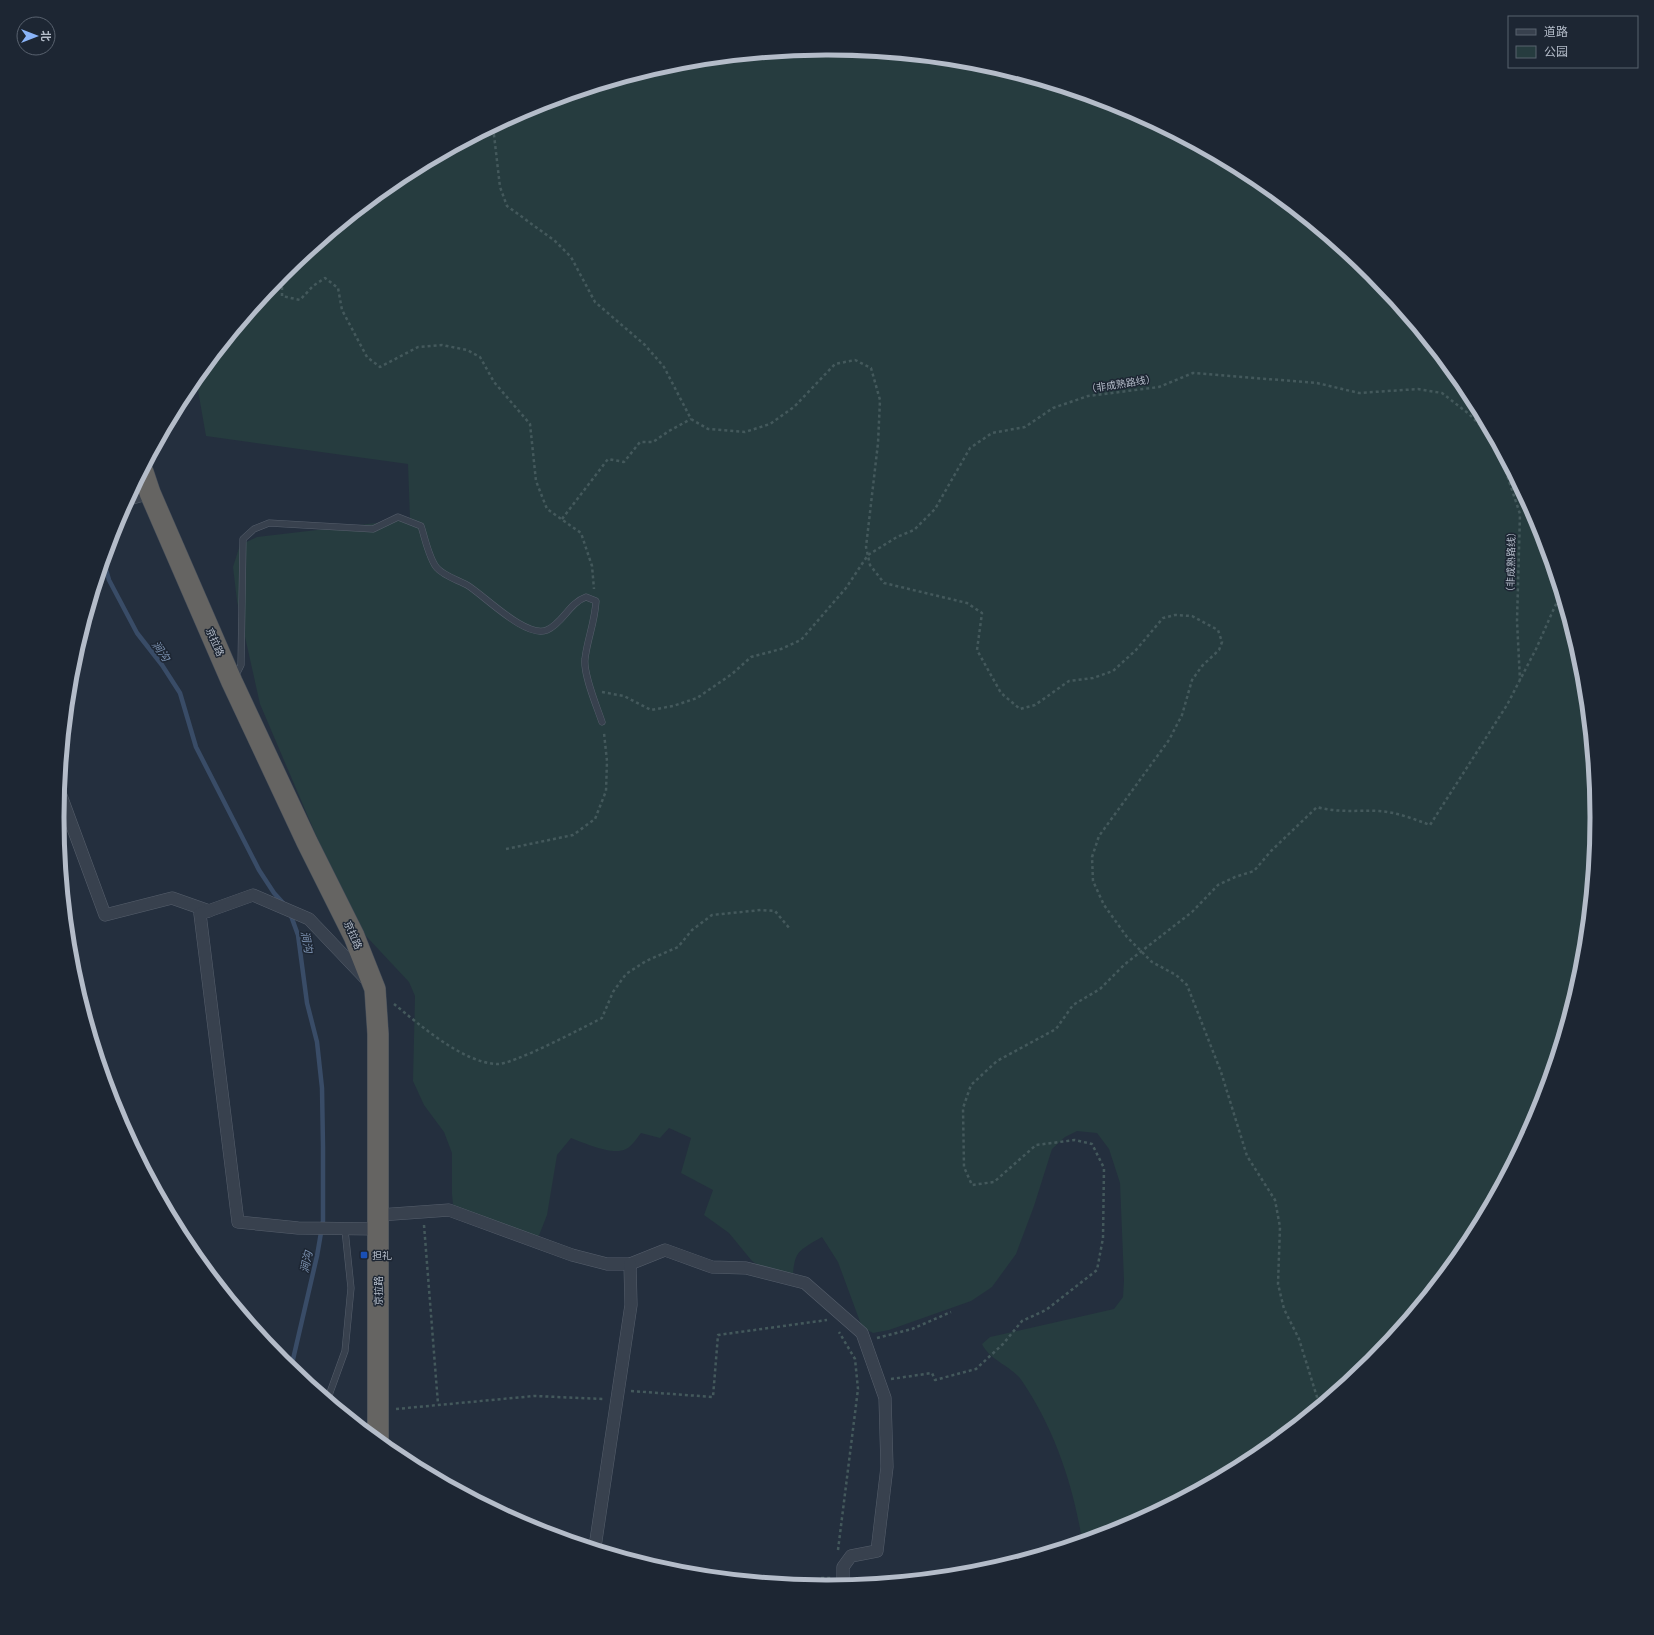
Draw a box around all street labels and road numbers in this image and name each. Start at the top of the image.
street label: （非成熟路线） [1085,372,1157,396]
street label: （非成熟路线） [1504,527,1518,597]
street label: 京拉路 [203,626,227,658]
street label: 京拉路 [341,919,365,951]
street label: 京拉路 [372,1276,385,1306]

